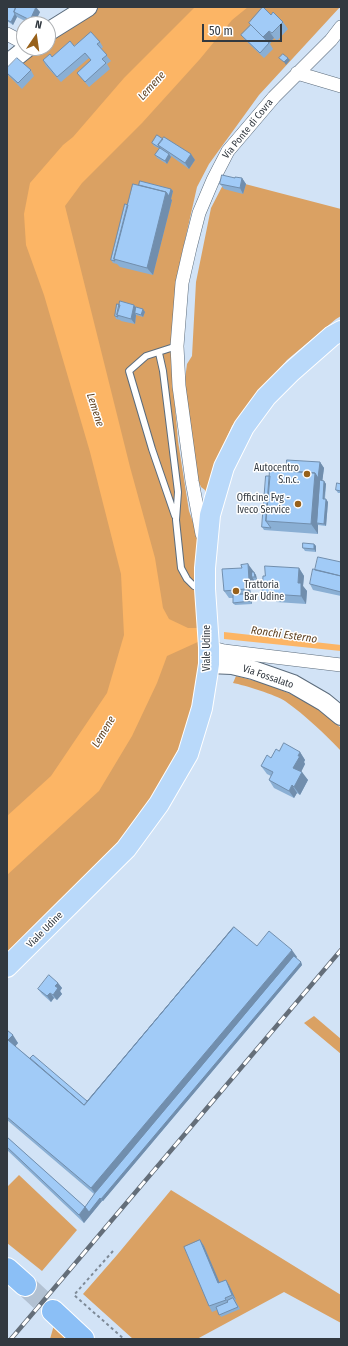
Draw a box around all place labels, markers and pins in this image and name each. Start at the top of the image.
place label: Autocentro S.n.c. [254,462,299,486]
marker: Autocentro S.n.c. [302,469,312,479]
place label: Officine Fvg - Iveco Service [237,492,290,516]
marker: Officine Fvg - Iveco Service [293,499,303,509]
place label: Trattoria Bar Udine [244,579,284,602]
marker: Trattoria Bar Udine [231,586,241,596]

